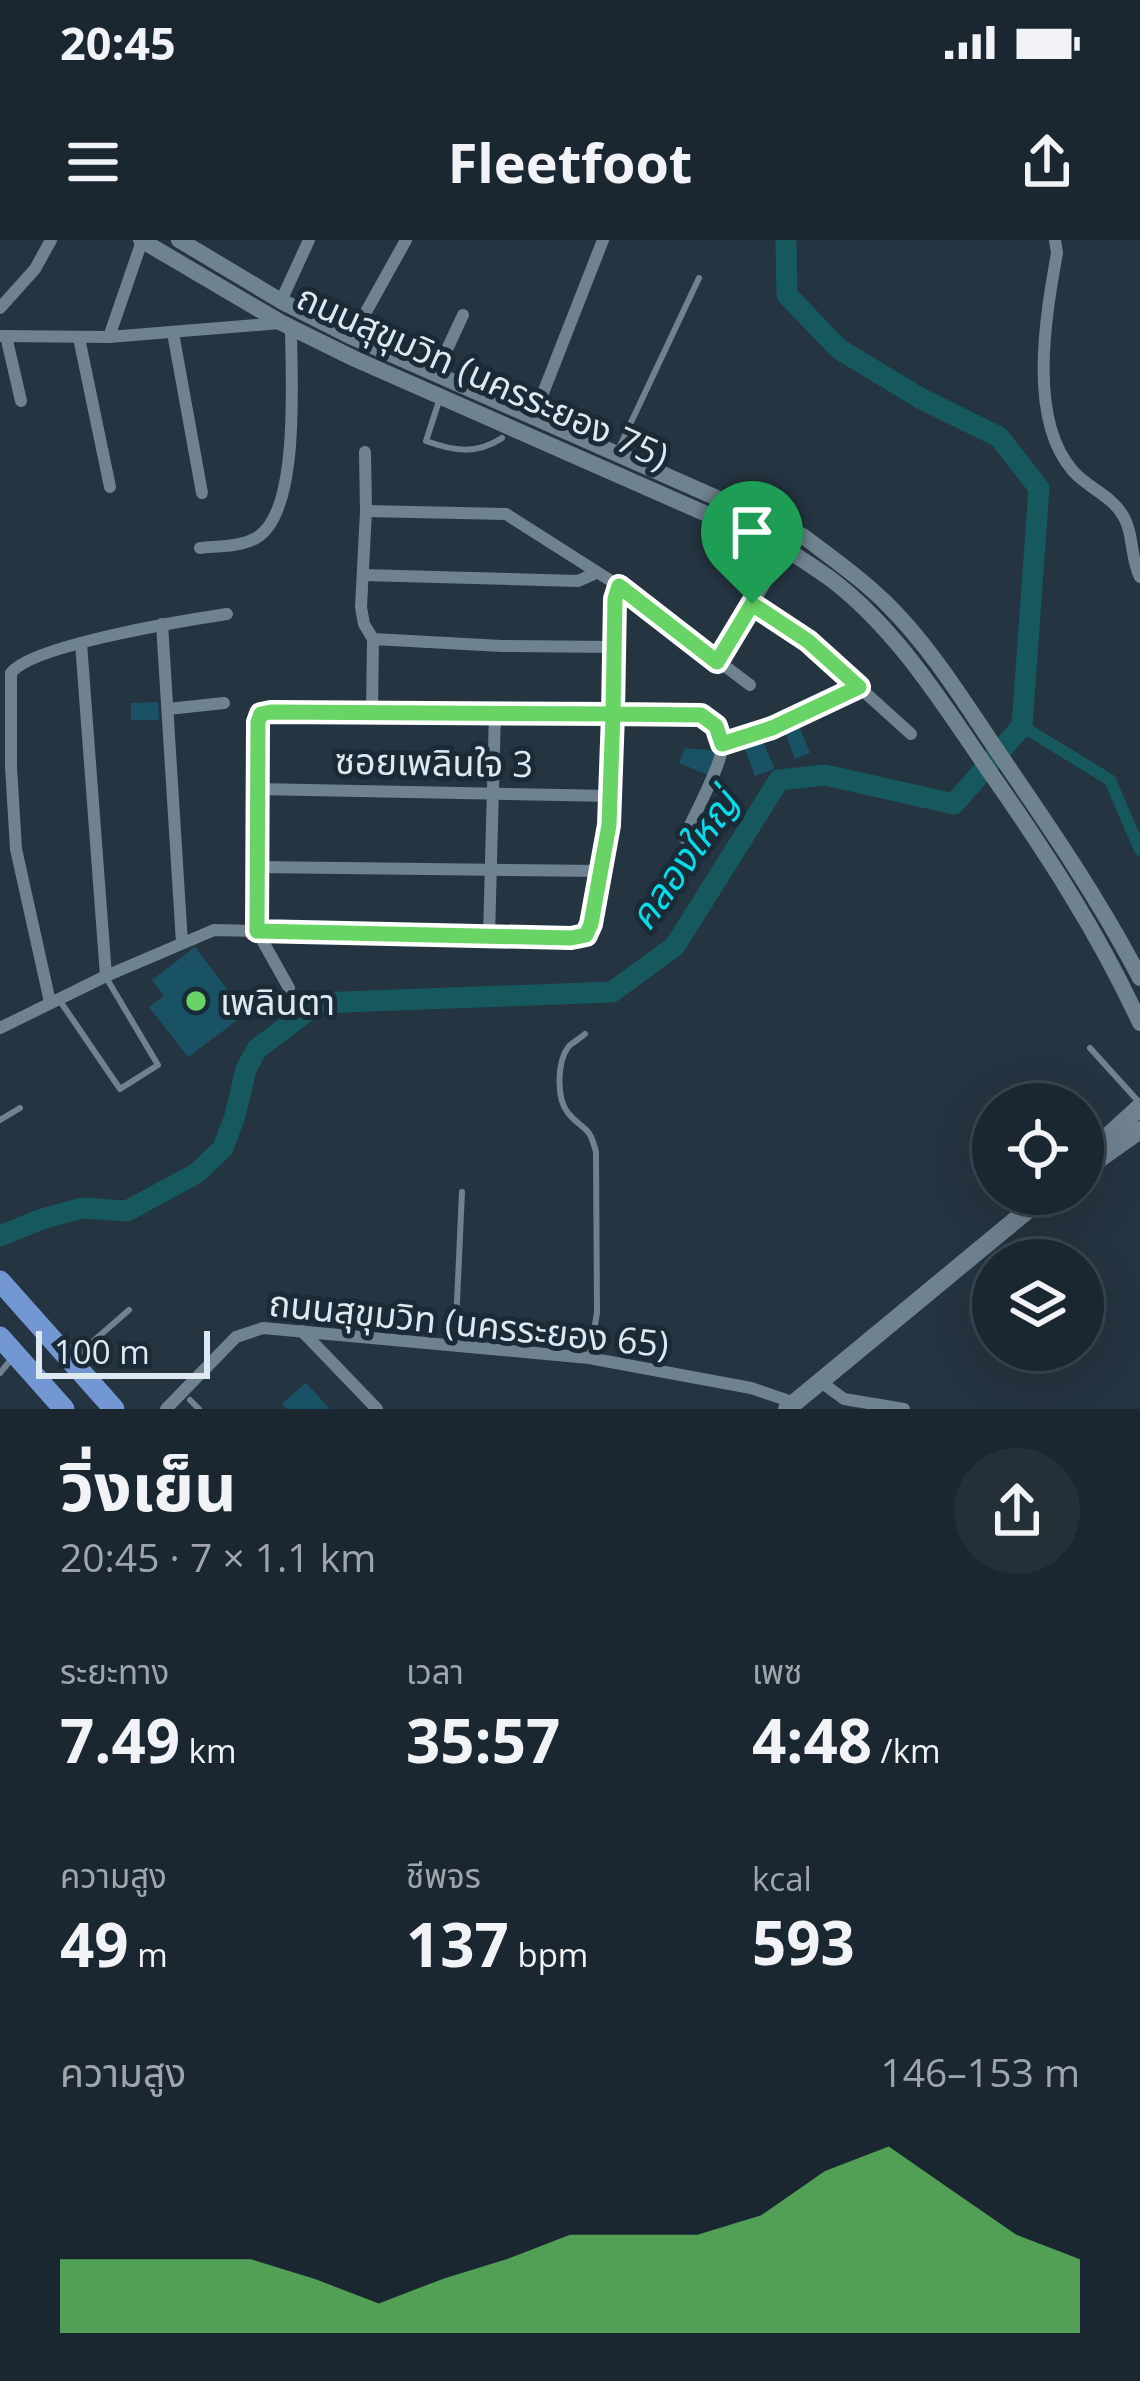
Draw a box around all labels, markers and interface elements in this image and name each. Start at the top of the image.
text: 20:45 [60,12,176,73]
text: Fleetfoot [448,125,692,199]
icon: menu [60,129,126,195]
icon: share [1014,129,1080,195]
street label: ถนนสุขุมวิท (นครระยอง 75) [290,272,676,480]
pin [701,481,803,604]
icon: arrive [719,499,785,565]
street label: ซอยเพลินใจ 3 [335,736,533,788]
water label: คลองใหญ่ [615,775,752,939]
place label: เพลินตา [220,977,335,1026]
marker: เพลินตา [183,988,209,1014]
map controls [972,1083,1104,1371]
button: locate [972,1083,1104,1215]
button: layers [972,1239,1104,1371]
street label: ถนนสุขุมวิท (นครระยอง 65) [267,1278,671,1368]
scale bar [36,1325,210,1378]
text: 100 m [54,1329,150,1374]
text: วิ่งเย็น [60,1440,237,1530]
button: share [954,1448,1080,1574]
text: 20:45 · 7 × 1.1 km [60,1530,376,1583]
text: ระยะทาง [60,1649,169,1694]
text: เวลา [406,1649,464,1694]
text: เพซ [752,1649,802,1694]
text: 7.49 [60,1699,180,1781]
text: 35:57 [406,1699,560,1781]
text: 4:48 [752,1699,872,1781]
text: km [180,1728,237,1773]
text: /km [872,1728,941,1773]
text: ความสูง [60,1853,167,1898]
text: ชีพจร [406,1853,481,1898]
text: kcal [752,1856,812,1901]
text: 593 [752,1901,855,1983]
text: 49 [60,1903,129,1985]
text: 137 [406,1903,509,1985]
text: m [129,1932,168,1977]
text: bpm [509,1932,588,1977]
text: ความสูง [60,2045,186,2098]
text: 146–153 m [880,2045,1080,2098]

